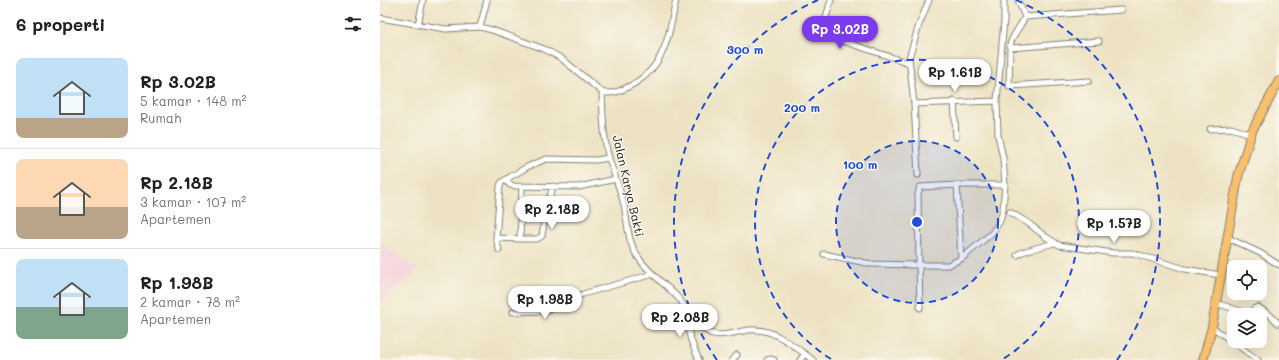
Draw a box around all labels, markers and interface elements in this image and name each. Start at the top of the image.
text: 6 properti [16,13,105,35]
icon: filters [342,13,364,35]
pin: Rp 3.02B [799,16,881,50]
text: Rp 3.02B [811,20,869,37]
text: 300 m [727,41,763,57]
pin: Rp 1.61B [914,59,996,93]
text: Rp 1.61B [928,63,982,80]
text: Rp 3.02B [140,70,216,92]
icon: home [48,74,96,122]
text: 5 kamar · 148 m² [140,92,246,109]
text: 200 m [784,99,820,115]
text: Rumah [140,109,181,126]
street label: Jalan Karya Bakti [610,133,648,238]
text: 100 m [843,156,877,172]
text: Rp 2.18B [140,171,213,193]
icon: home [48,175,96,223]
text: 3 kamar · 107 m² [140,193,246,210]
pin: Rp 2.18B [511,196,593,230]
text: Rp 2.18B [524,200,580,217]
text: Apartemen [140,210,211,227]
pin: Rp 1.57B [1073,210,1155,244]
text: Rp 1.57B [1086,214,1142,231]
centre of rings [910,215,924,229]
map controls [1227,260,1267,348]
button: locate [1227,260,1267,300]
text: Rp 1.98B [140,271,214,293]
icon: home [48,275,96,323]
pin: Rp 1.98B [504,286,586,320]
text: Rp 1.98B [517,290,573,307]
text: 2 kamar · 78 m² [140,293,240,310]
pin: Rp 2.08B [639,304,721,338]
text: Rp 2.08B [651,308,709,325]
button: layers [1227,308,1267,348]
text: Apartemen [140,310,211,327]

